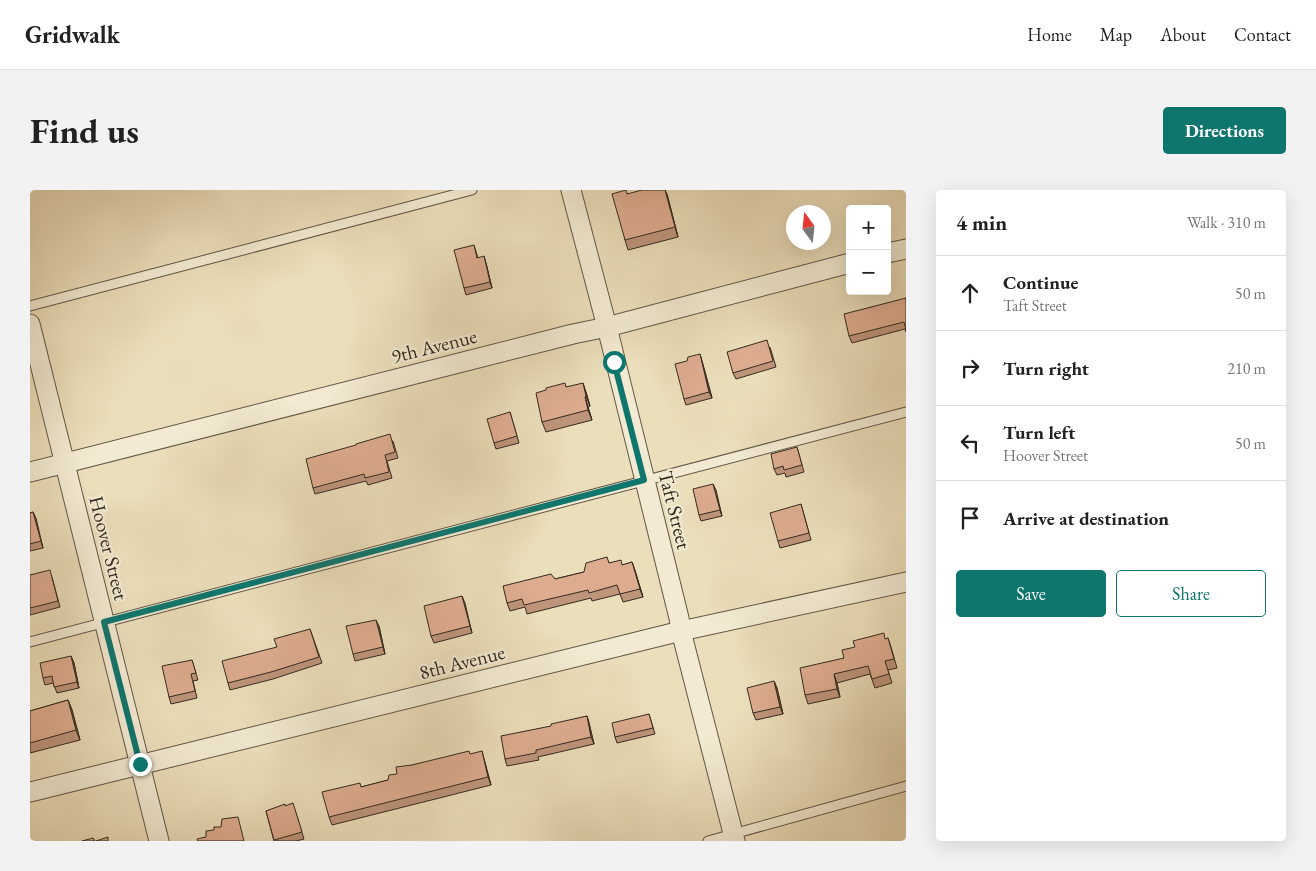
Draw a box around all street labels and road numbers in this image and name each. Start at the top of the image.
street label: 9th Avenue [388,323,480,369]
street label: Taft Street [653,468,697,553]
street label: Hoover Street [84,493,135,603]
street label: 8th Avenue [416,639,508,685]

